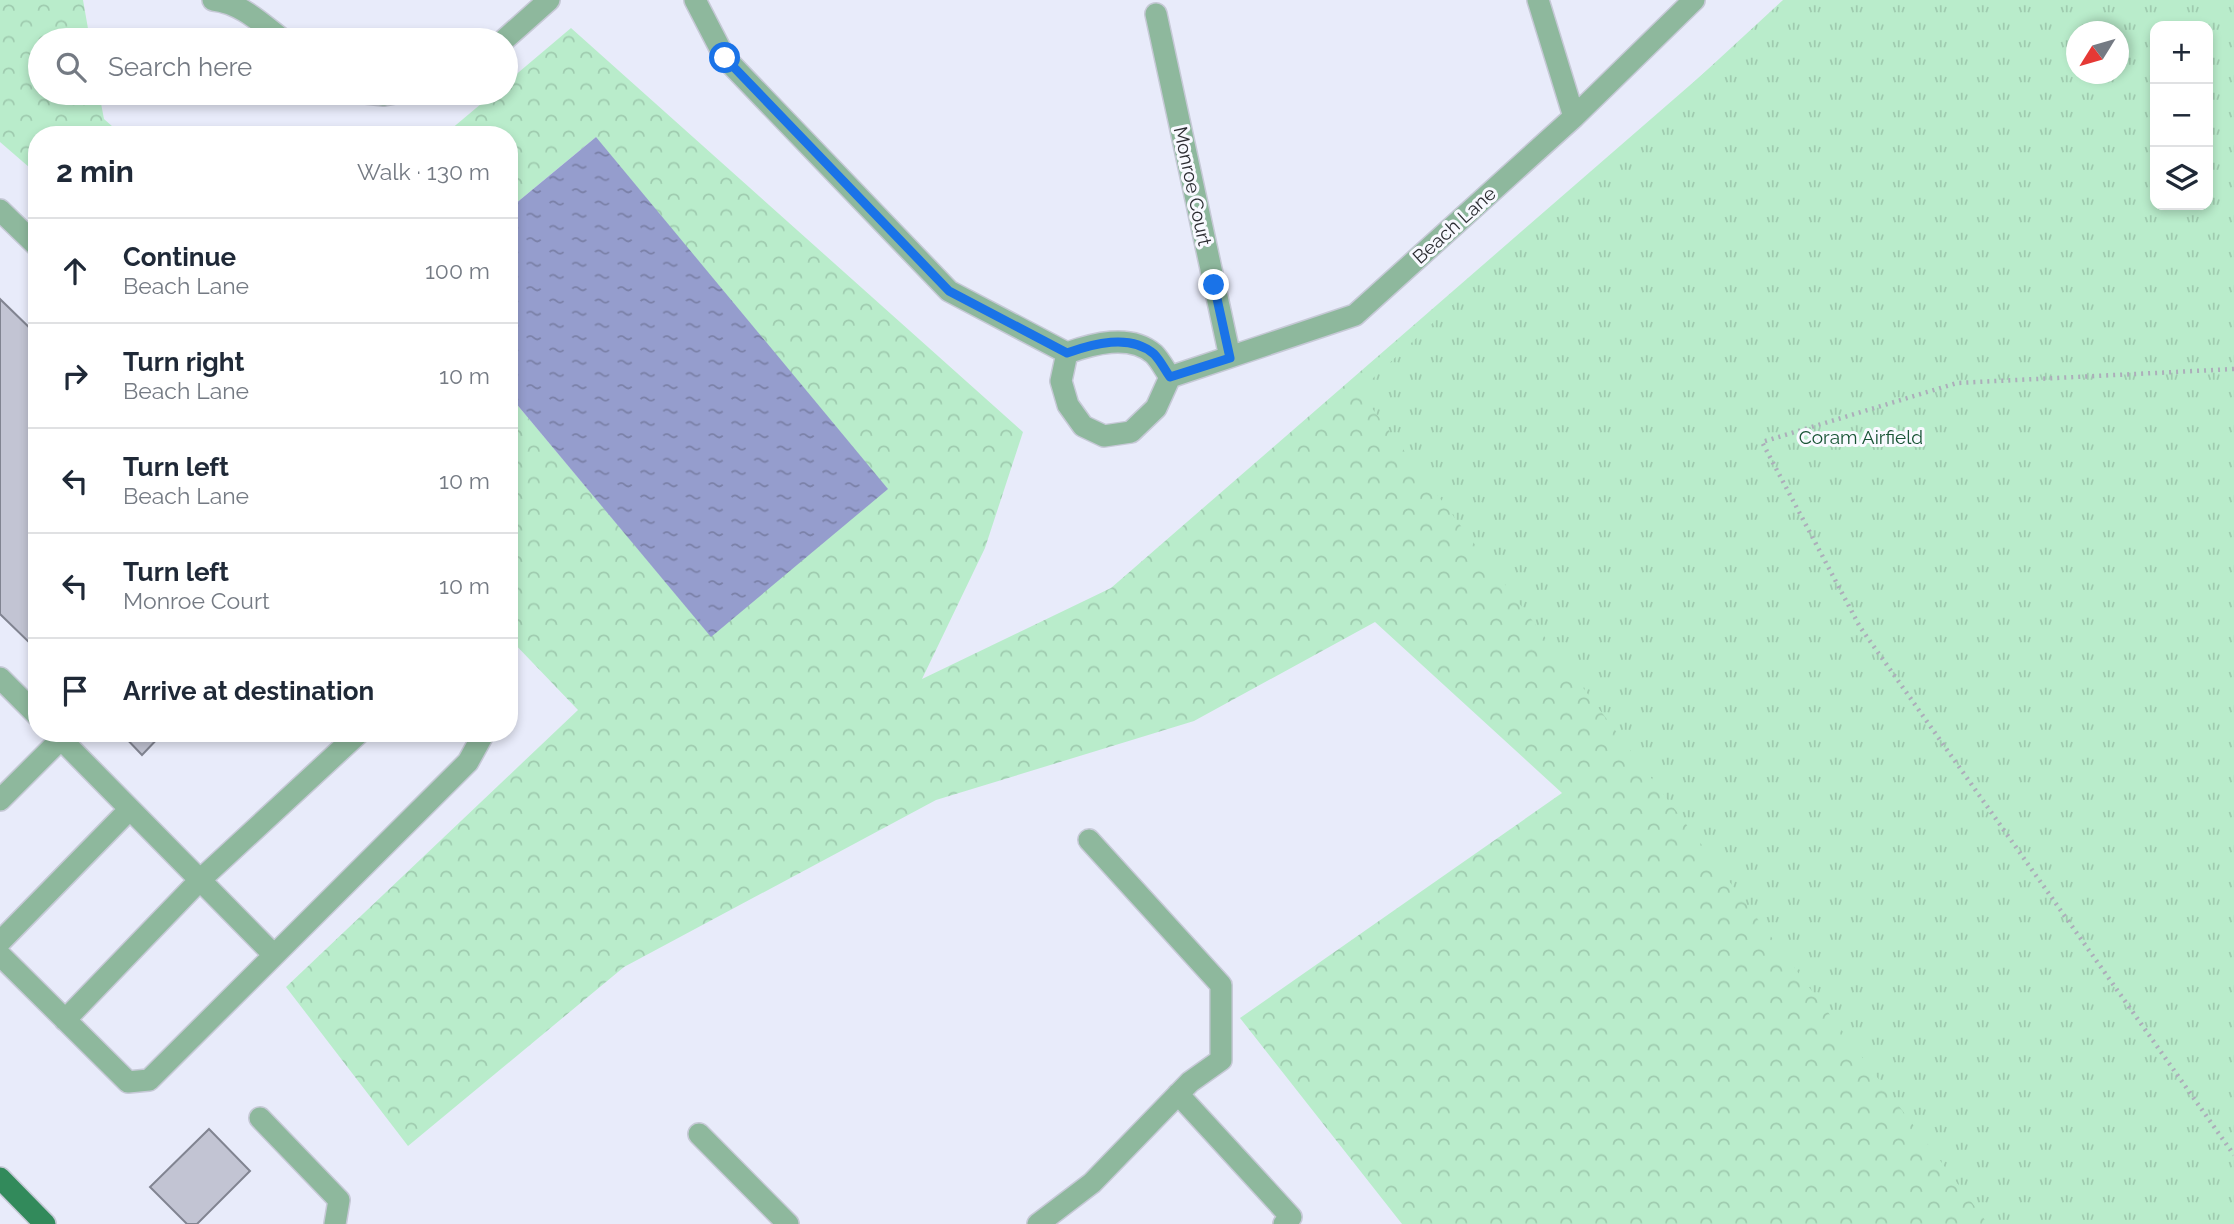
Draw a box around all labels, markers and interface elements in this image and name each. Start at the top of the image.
north arrow [2066,21,2129,84]
map controls [2150,21,2213,210]
button: + [2150,21,2213,84]
search box [28,28,518,105]
route start [709,42,740,73]
icon: search [52,48,90,86]
text: Search here [108,52,252,82]
button: − [2150,84,2213,147]
street label: Monroe Court [1170,124,1216,248]
button: layers [2150,147,2213,210]
text: 2 min [56,154,134,189]
text: Walk · 130 m [357,158,490,185]
street label: Beach Lane [1408,182,1500,268]
text: Continue [123,242,236,272]
icon: ahead [56,252,94,290]
text: 100 m [425,257,490,284]
route end [1198,269,1229,300]
text: Beach Lane [123,272,249,299]
text: Turn right [123,347,244,377]
icon: right [56,357,94,395]
text: 10 m [439,362,490,389]
text: Beach Lane [123,377,249,404]
park label: Coram Airfield [1799,426,1923,448]
text: Turn left [123,452,229,482]
icon: left [56,462,94,500]
text: 10 m [439,467,490,494]
text: Beach Lane [123,482,249,509]
text: Turn left [123,557,229,587]
icon: left [56,567,94,605]
text: 10 m [439,572,490,599]
text: Monroe Court [123,587,270,614]
icon: arrive [56,672,94,710]
text: Arrive at destination [123,676,374,706]

